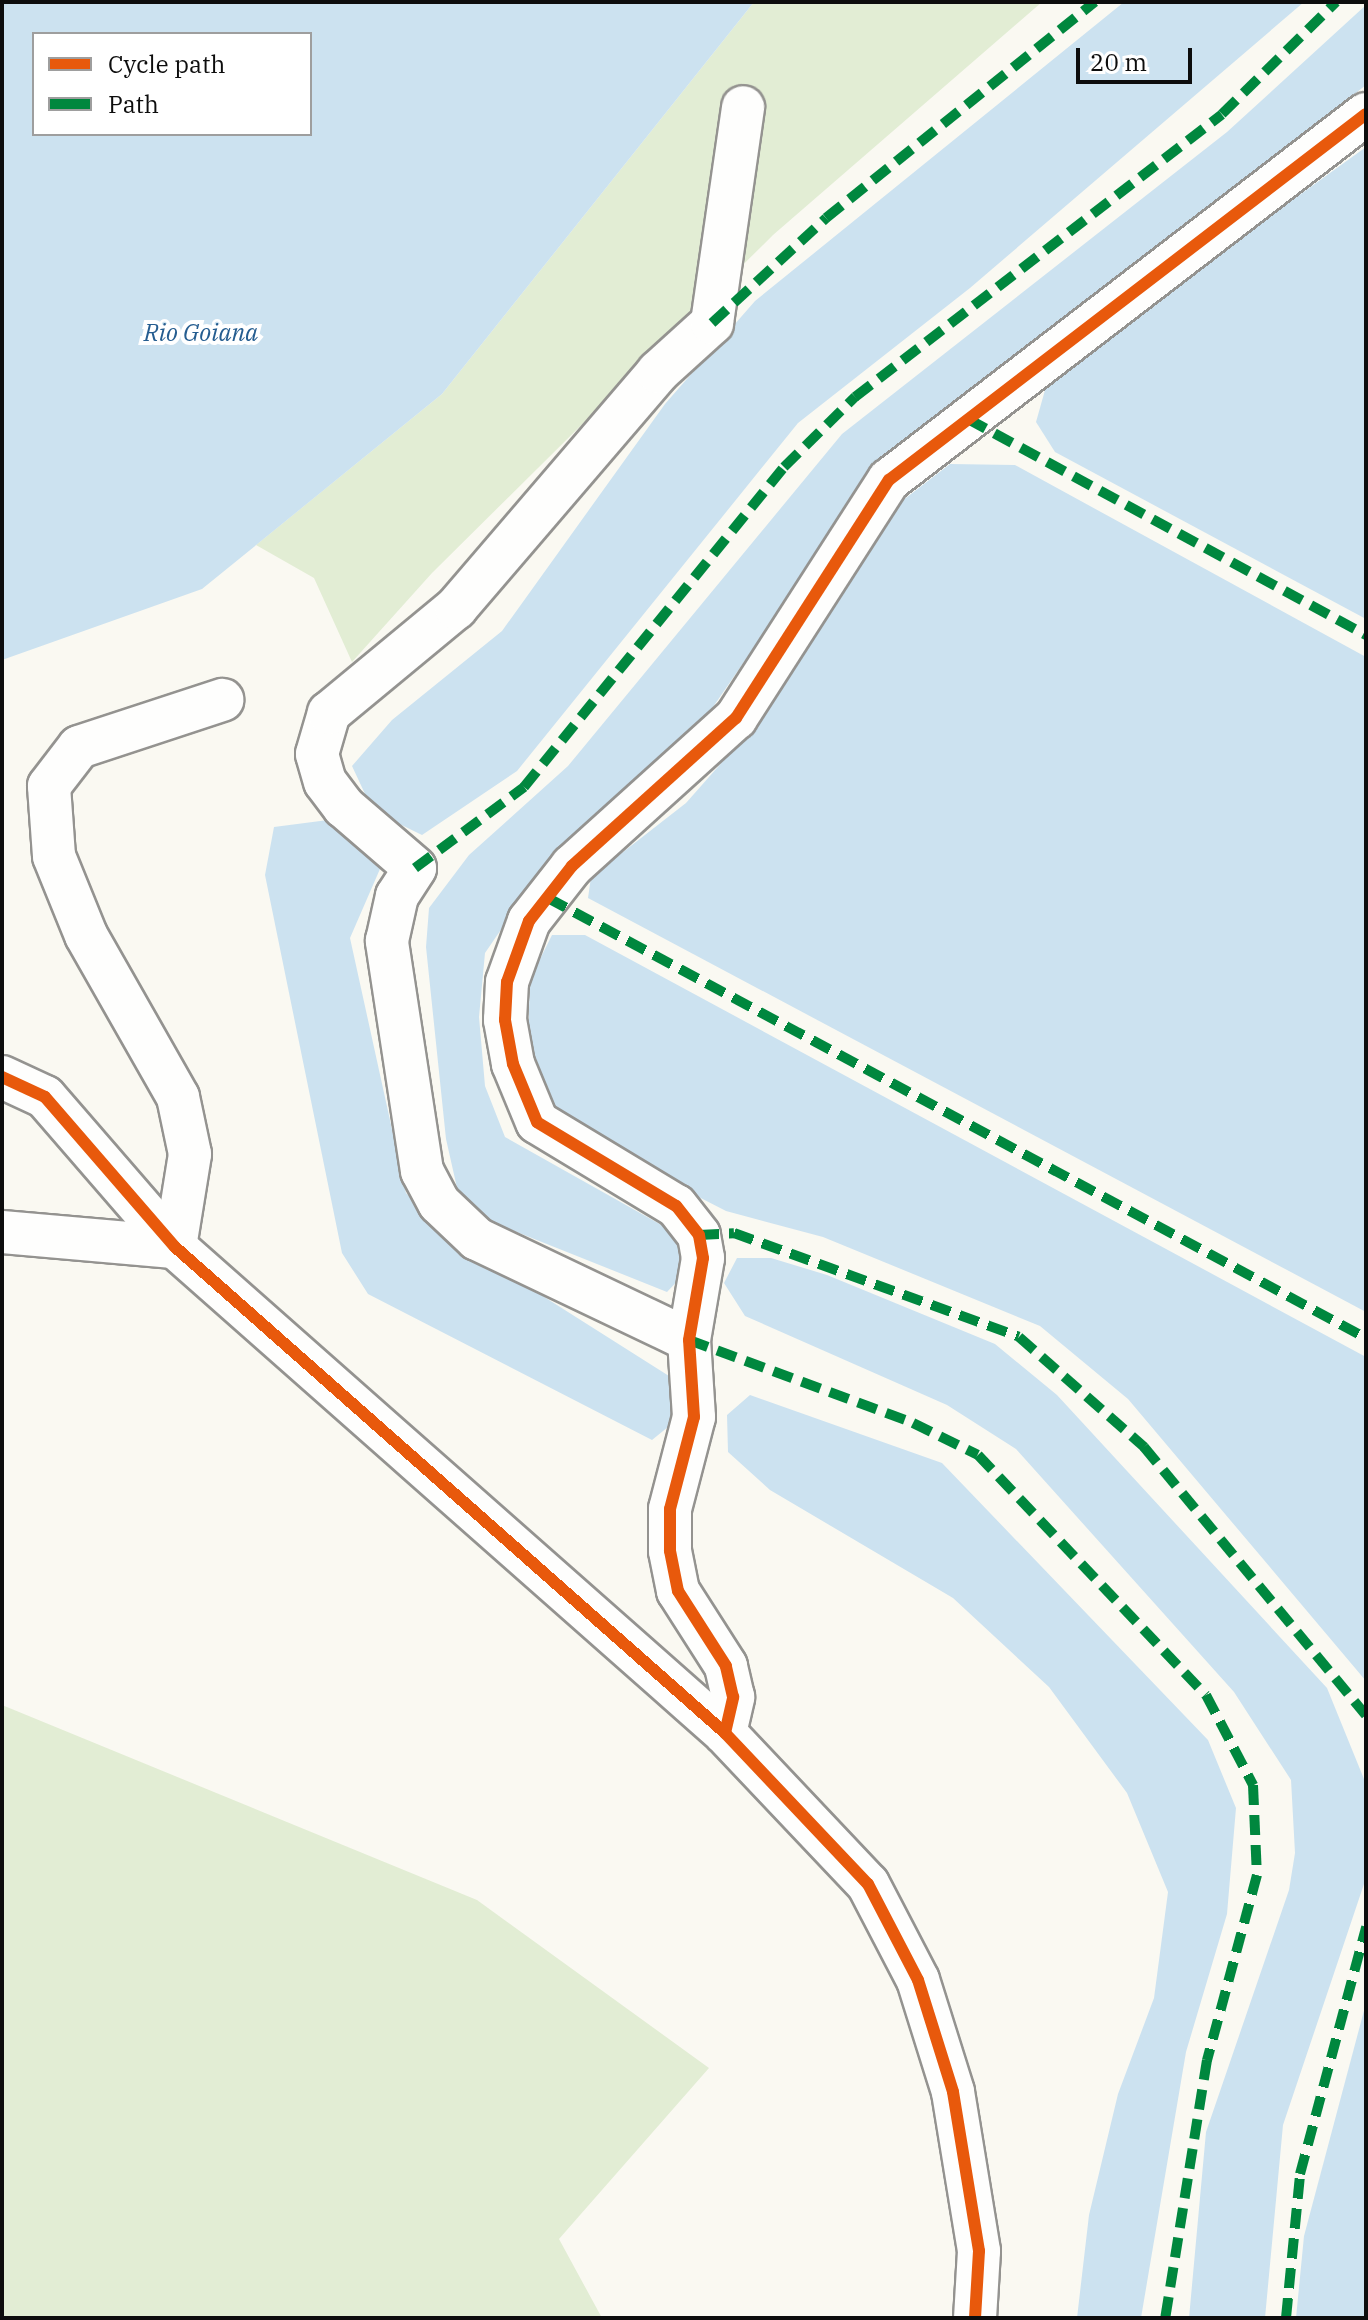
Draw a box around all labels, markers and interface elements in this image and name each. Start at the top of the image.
legend [32,32,312,136]
scale bar [1080,32,1196,82]
text: 20 m [1090,46,1147,78]
text: Cycle path [108,48,225,80]
text: Path [108,88,159,120]
water label: Rio Goiana [144,319,258,347]

